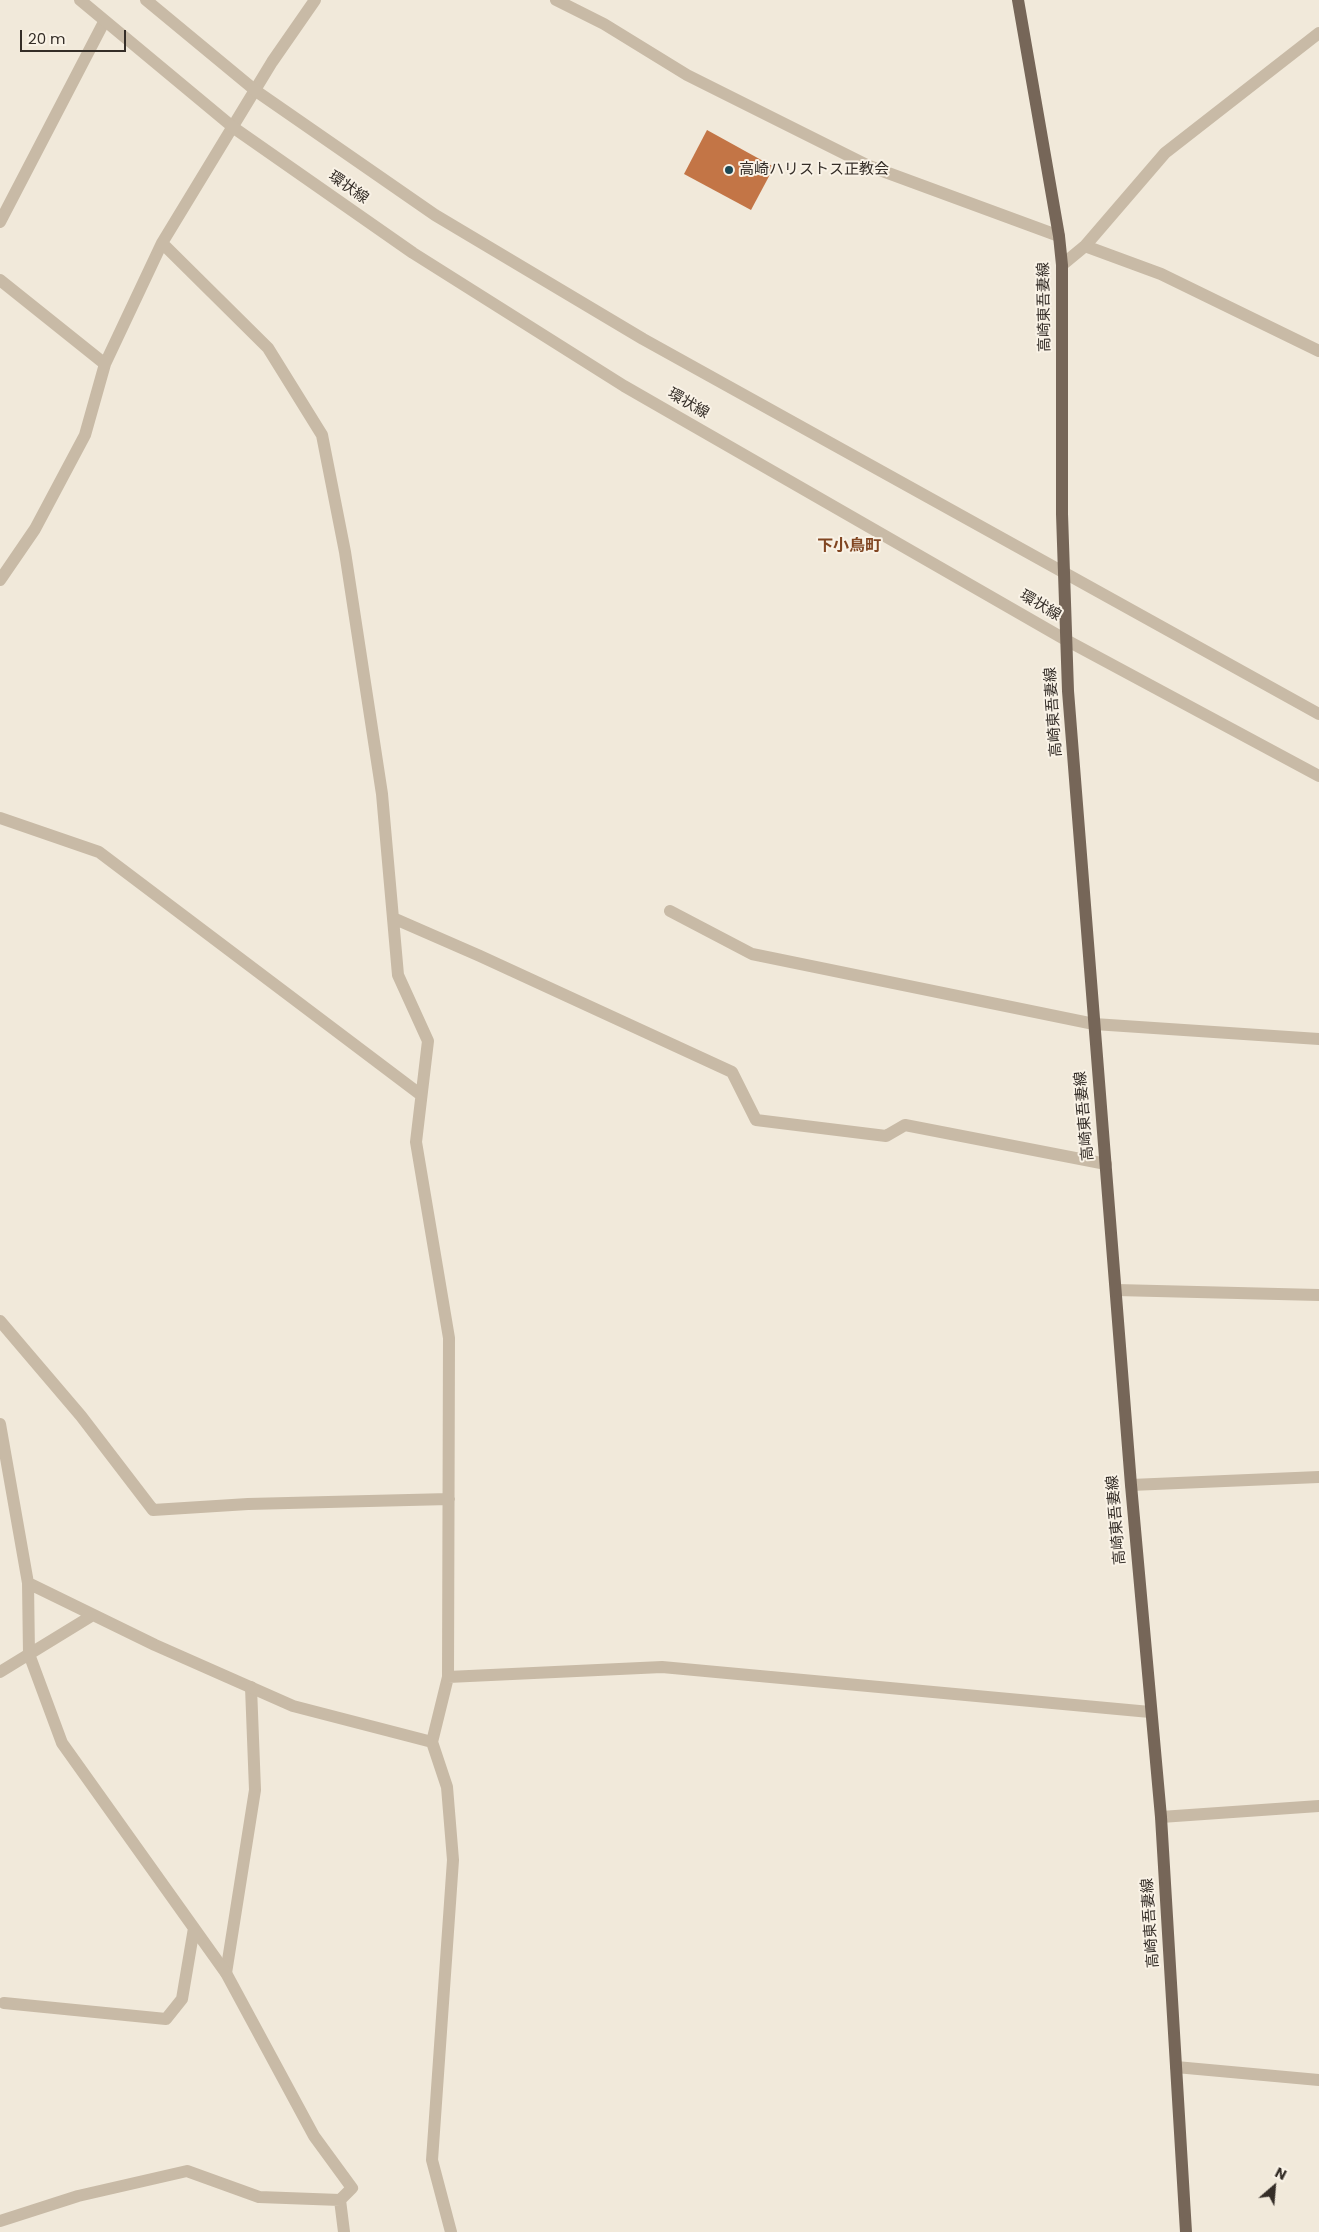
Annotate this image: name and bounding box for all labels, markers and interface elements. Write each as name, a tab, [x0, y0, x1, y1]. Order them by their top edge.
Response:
scale bar	[22, 20, 129, 52]
text: 20 m	[28, 28, 66, 49]
place label: 高崎ハリストス正教会	[739, 161, 889, 179]
marker: 高崎ハリストス正教会	[723, 164, 735, 176]
street label: 環状線	[324, 168, 372, 208]
street label: 高崎東吾妻線	[1035, 262, 1055, 352]
street label: 環状線	[664, 385, 712, 423]
district label: 下小鳥町	[817, 537, 881, 557]
street label: 環状線	[1016, 587, 1064, 625]
street label: 高崎東吾妻線	[1042, 666, 1066, 758]
street label: 高崎東吾妻線	[1072, 1070, 1098, 1162]
street label: 高崎東吾妻線	[1104, 1474, 1130, 1566]
street label: 高崎東吾妻線	[1139, 1877, 1163, 1969]
north arrow	[1249, 2162, 1299, 2212]
text: N	[1272, 2162, 1290, 2185]

